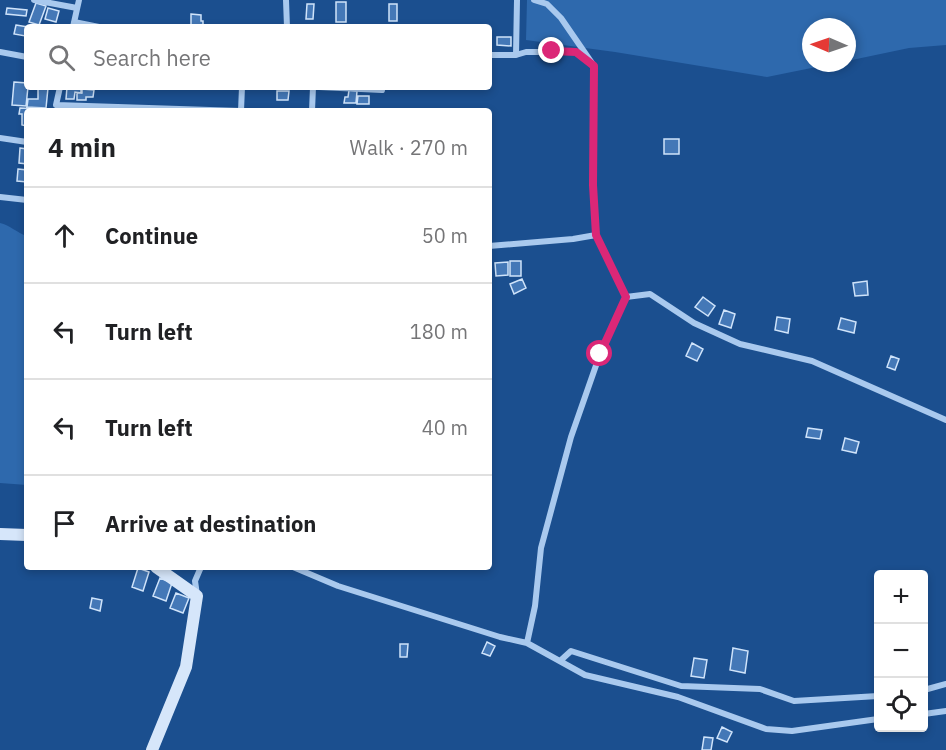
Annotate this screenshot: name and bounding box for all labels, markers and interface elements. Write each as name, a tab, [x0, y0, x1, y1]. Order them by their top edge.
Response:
north arrow	[802, 18, 856, 72]
search box	[24, 24, 492, 90]
route end	[538, 37, 564, 63]
icon: search	[45, 41, 78, 74]
text: Search here	[93, 43, 211, 72]
text: 4 min	[48, 130, 116, 164]
text: Walk · 270 m	[350, 134, 468, 161]
icon: ahead	[48, 219, 81, 252]
text: Continue	[105, 221, 198, 250]
text: 50 m	[422, 222, 468, 249]
icon: left	[48, 315, 81, 348]
text: Turn left	[105, 317, 193, 346]
text: 180 m	[410, 318, 468, 345]
route start	[586, 340, 612, 366]
icon: left	[48, 411, 81, 444]
text: Turn left	[105, 413, 193, 442]
text: 40 m	[422, 414, 468, 441]
icon: arrive	[48, 507, 81, 540]
text: Arrive at destination	[105, 509, 316, 538]
map controls	[874, 570, 928, 732]
button: +	[874, 570, 928, 624]
button: −	[874, 624, 928, 678]
button: locate	[874, 678, 928, 732]

